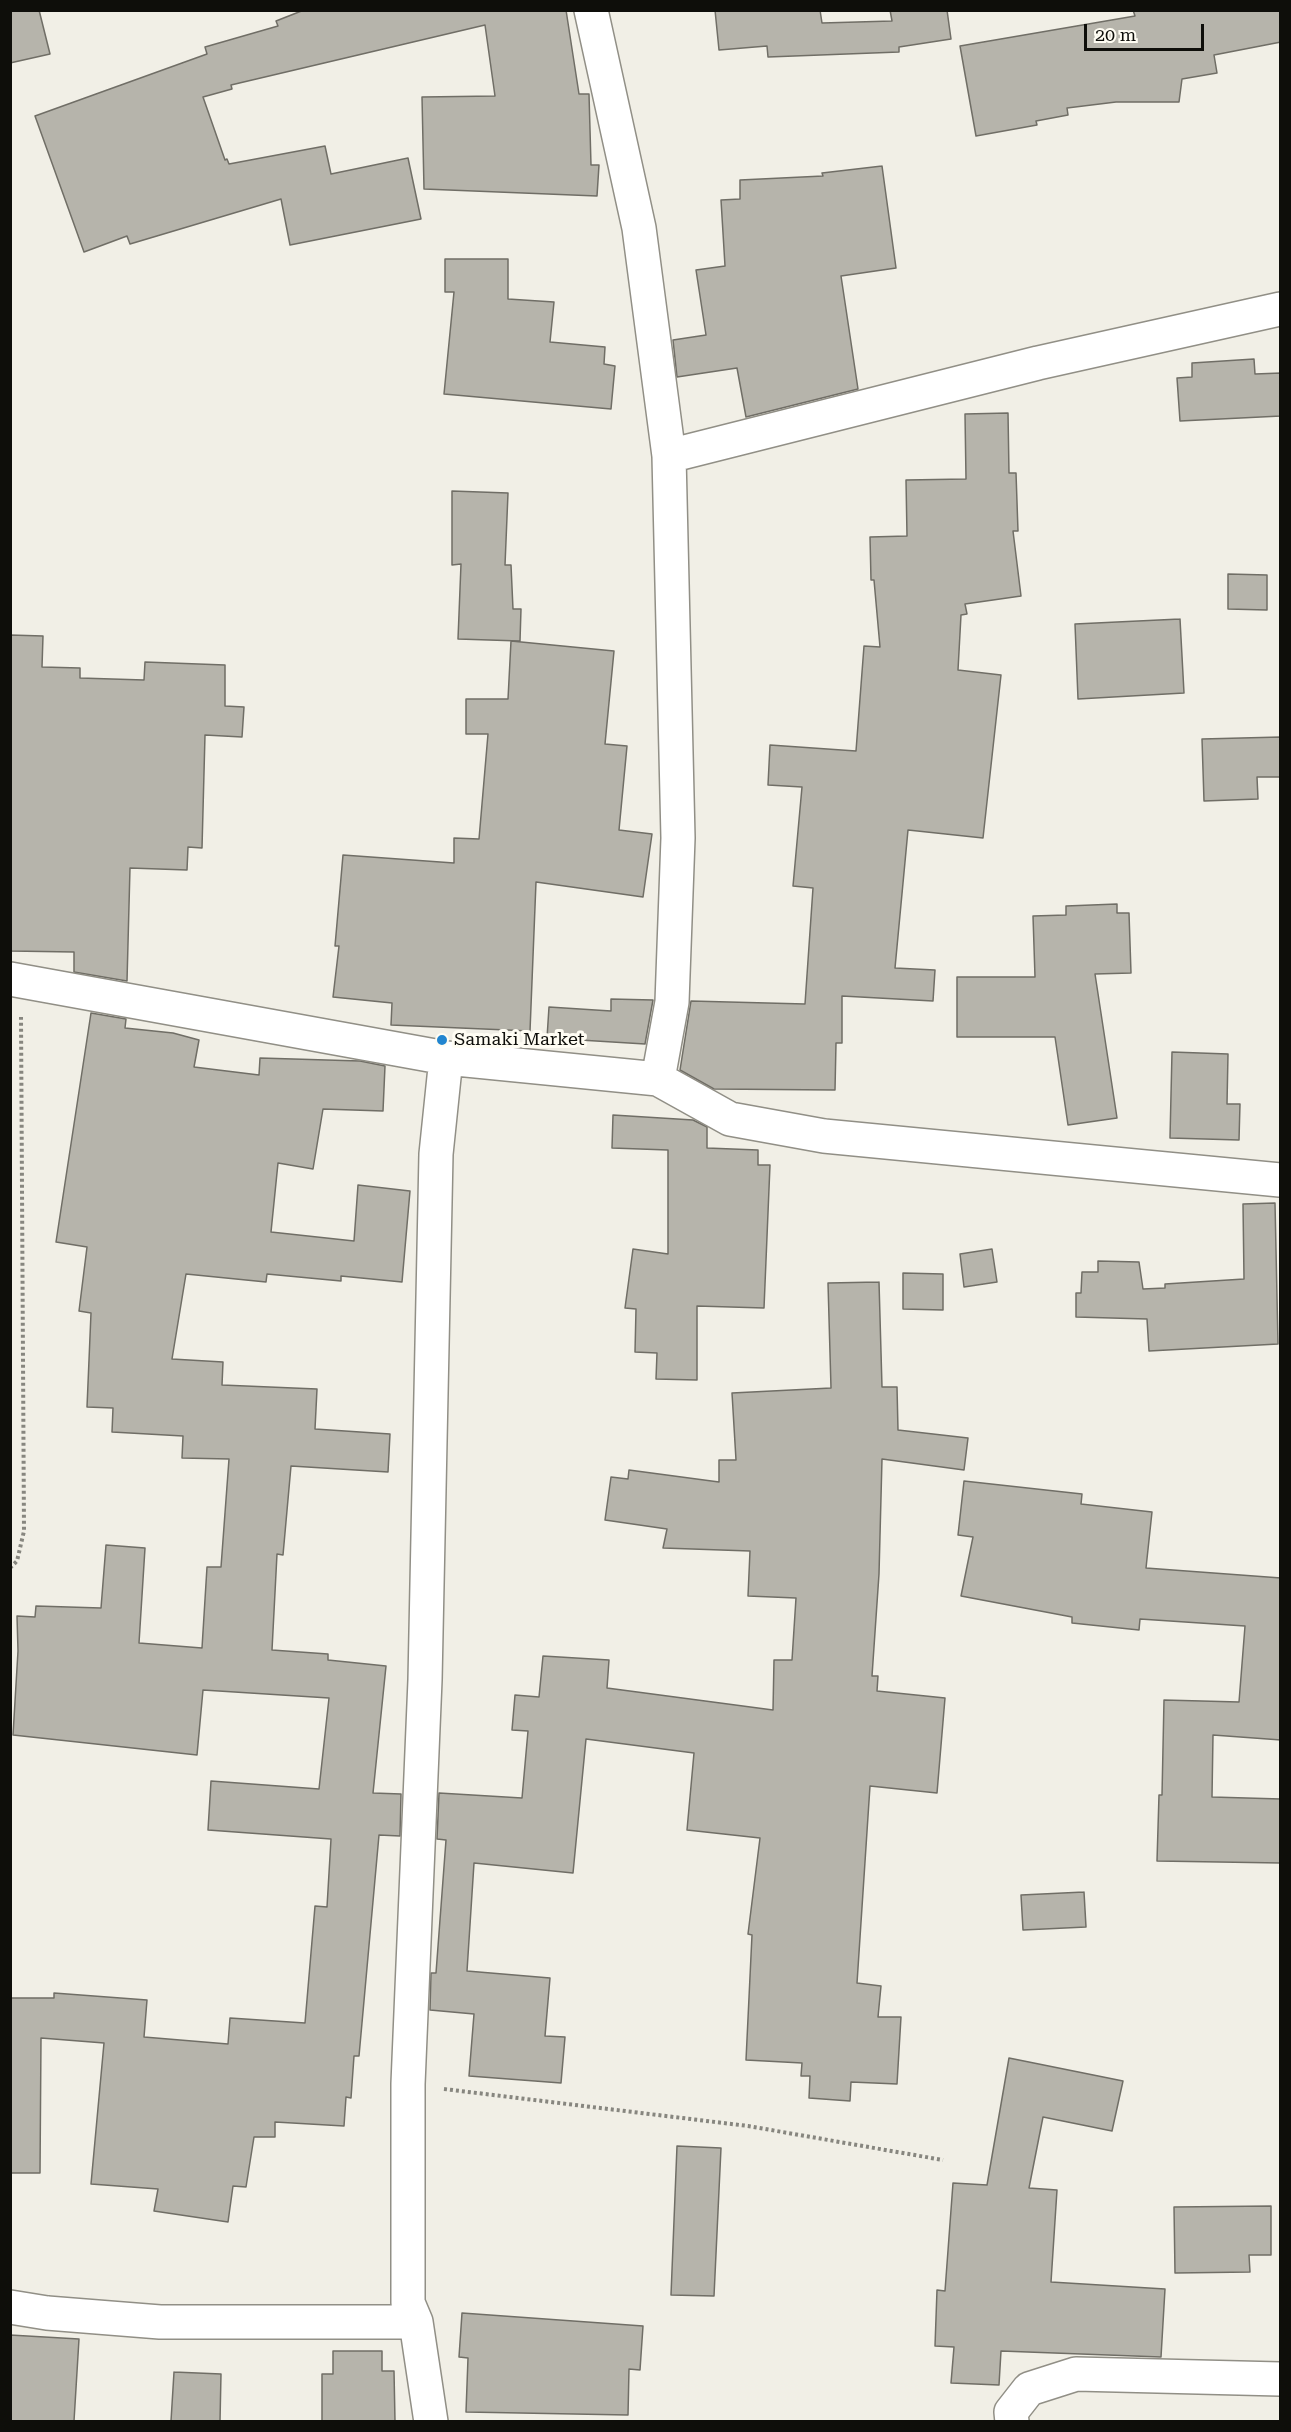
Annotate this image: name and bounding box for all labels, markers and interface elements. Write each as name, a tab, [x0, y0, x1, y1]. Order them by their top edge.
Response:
scale bar	[1087, 12, 1207, 50]
text: 20 m	[1095, 24, 1136, 45]
place label: Samaki Market	[454, 1029, 585, 1051]
marker: Samaki Market	[435, 1033, 449, 1047]

